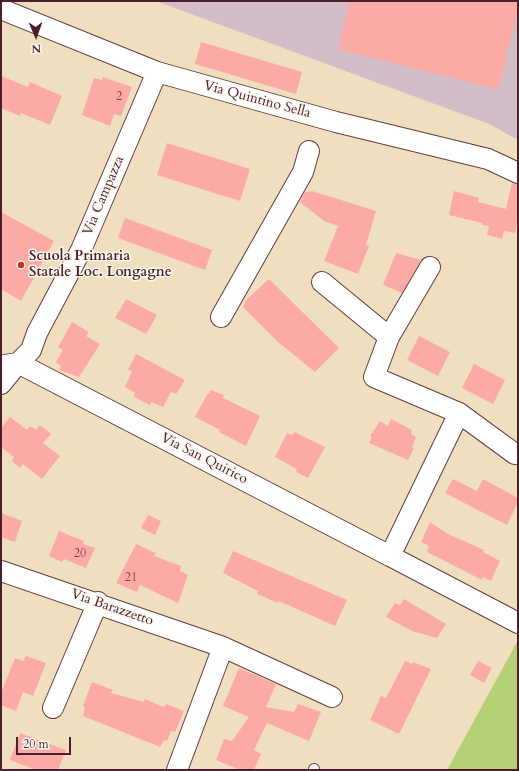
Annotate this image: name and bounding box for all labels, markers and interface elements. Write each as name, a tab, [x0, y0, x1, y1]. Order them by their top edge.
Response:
north arrow	[16, 16, 56, 56]
text: N	[31, 41, 41, 56]
street label: Via Quintino Sella	[202, 78, 312, 122]
house number: 2	[116, 90, 122, 104]
street label: Via Campazza	[80, 154, 128, 238]
place label: Scuola Primaria Statale Loc. Longagne	[29, 249, 172, 282]
marker: Scuola Primaria Statale Loc. Longagne	[16, 260, 26, 270]
street label: Via San Quirico	[158, 430, 250, 488]
house number: 20	[74, 547, 86, 561]
house number: 21	[125, 571, 137, 585]
street label: Via Barazzetto	[69, 586, 155, 630]
scale bar	[18, 729, 73, 755]
text: 20 m	[23, 736, 49, 752]

